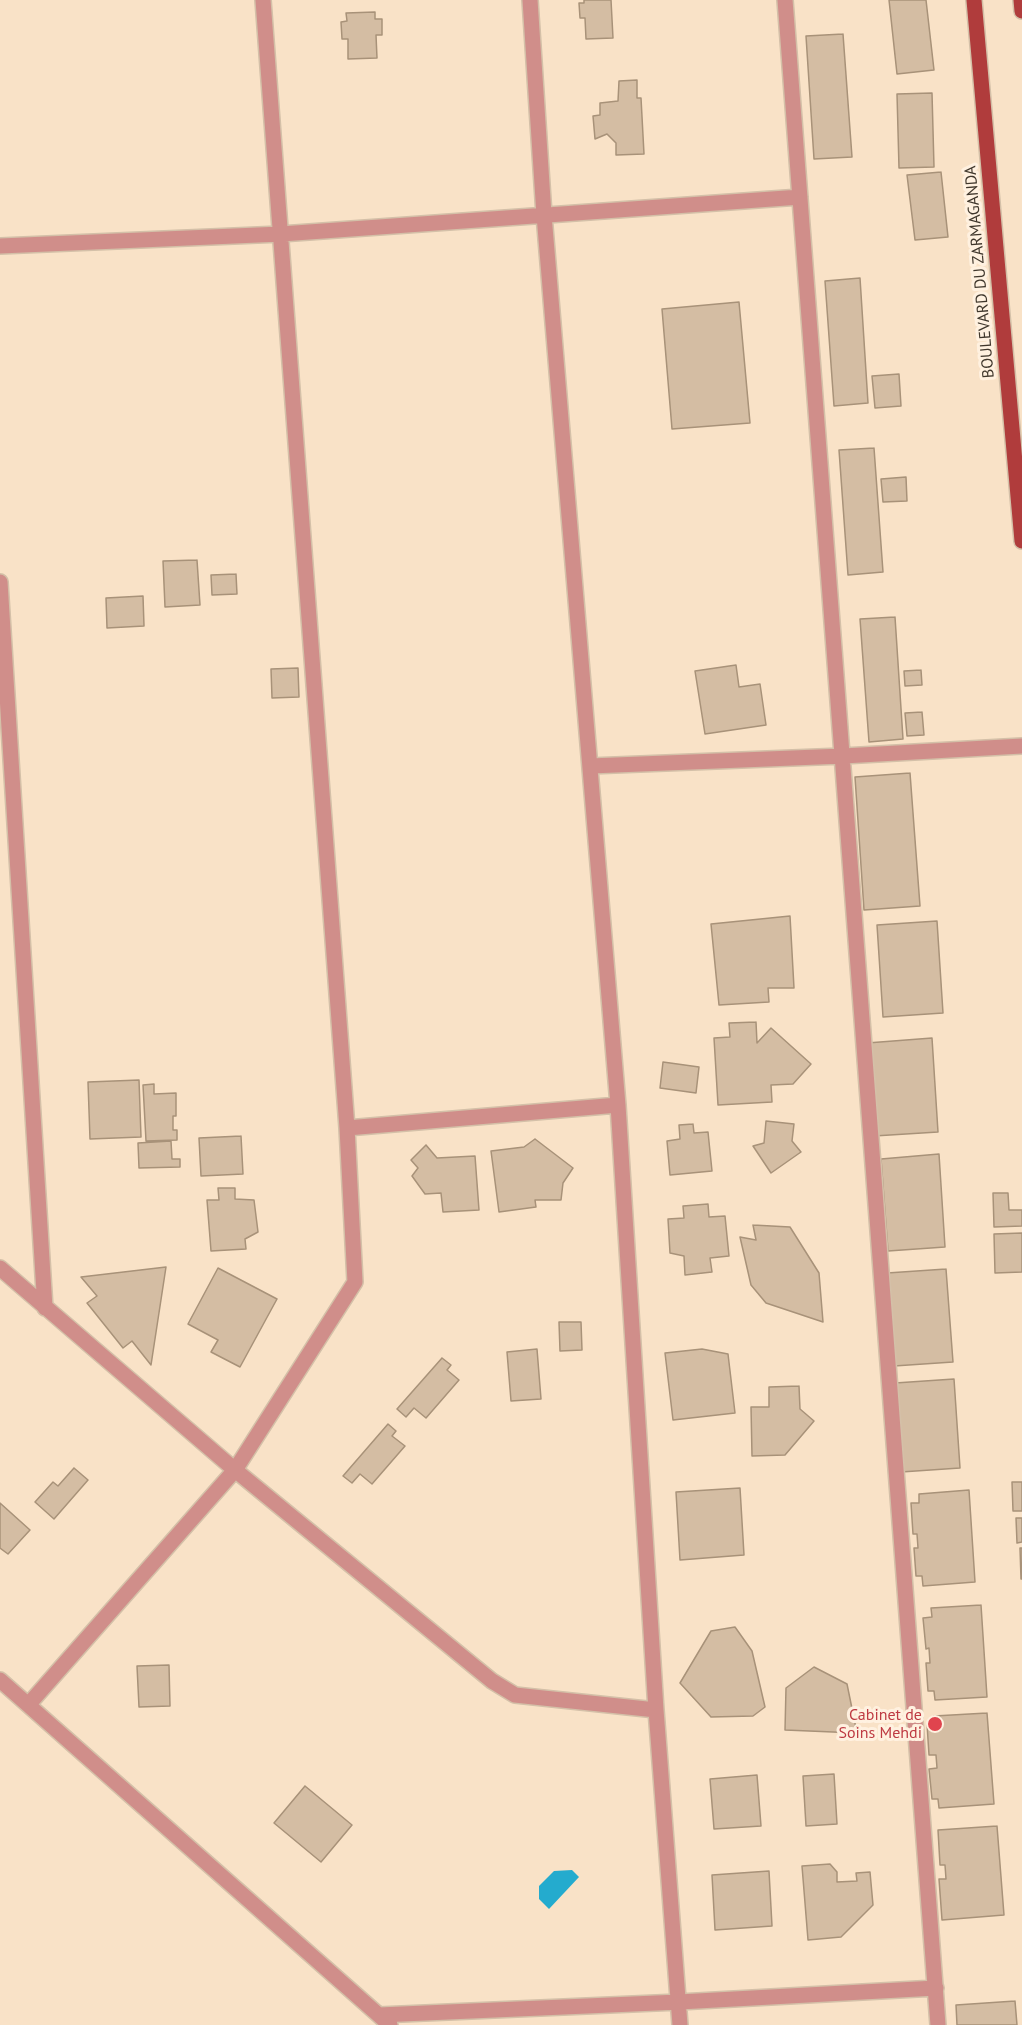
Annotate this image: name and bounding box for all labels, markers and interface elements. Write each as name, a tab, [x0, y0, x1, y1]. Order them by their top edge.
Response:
street label: BOULEVARD DU ZARMAGANDA	[961, 165, 999, 379]
place label: Cabinet de Soins Mehdi	[838, 1705, 922, 1743]
marker: Cabinet de Soins Mehdi	[926, 1715, 944, 1733]

